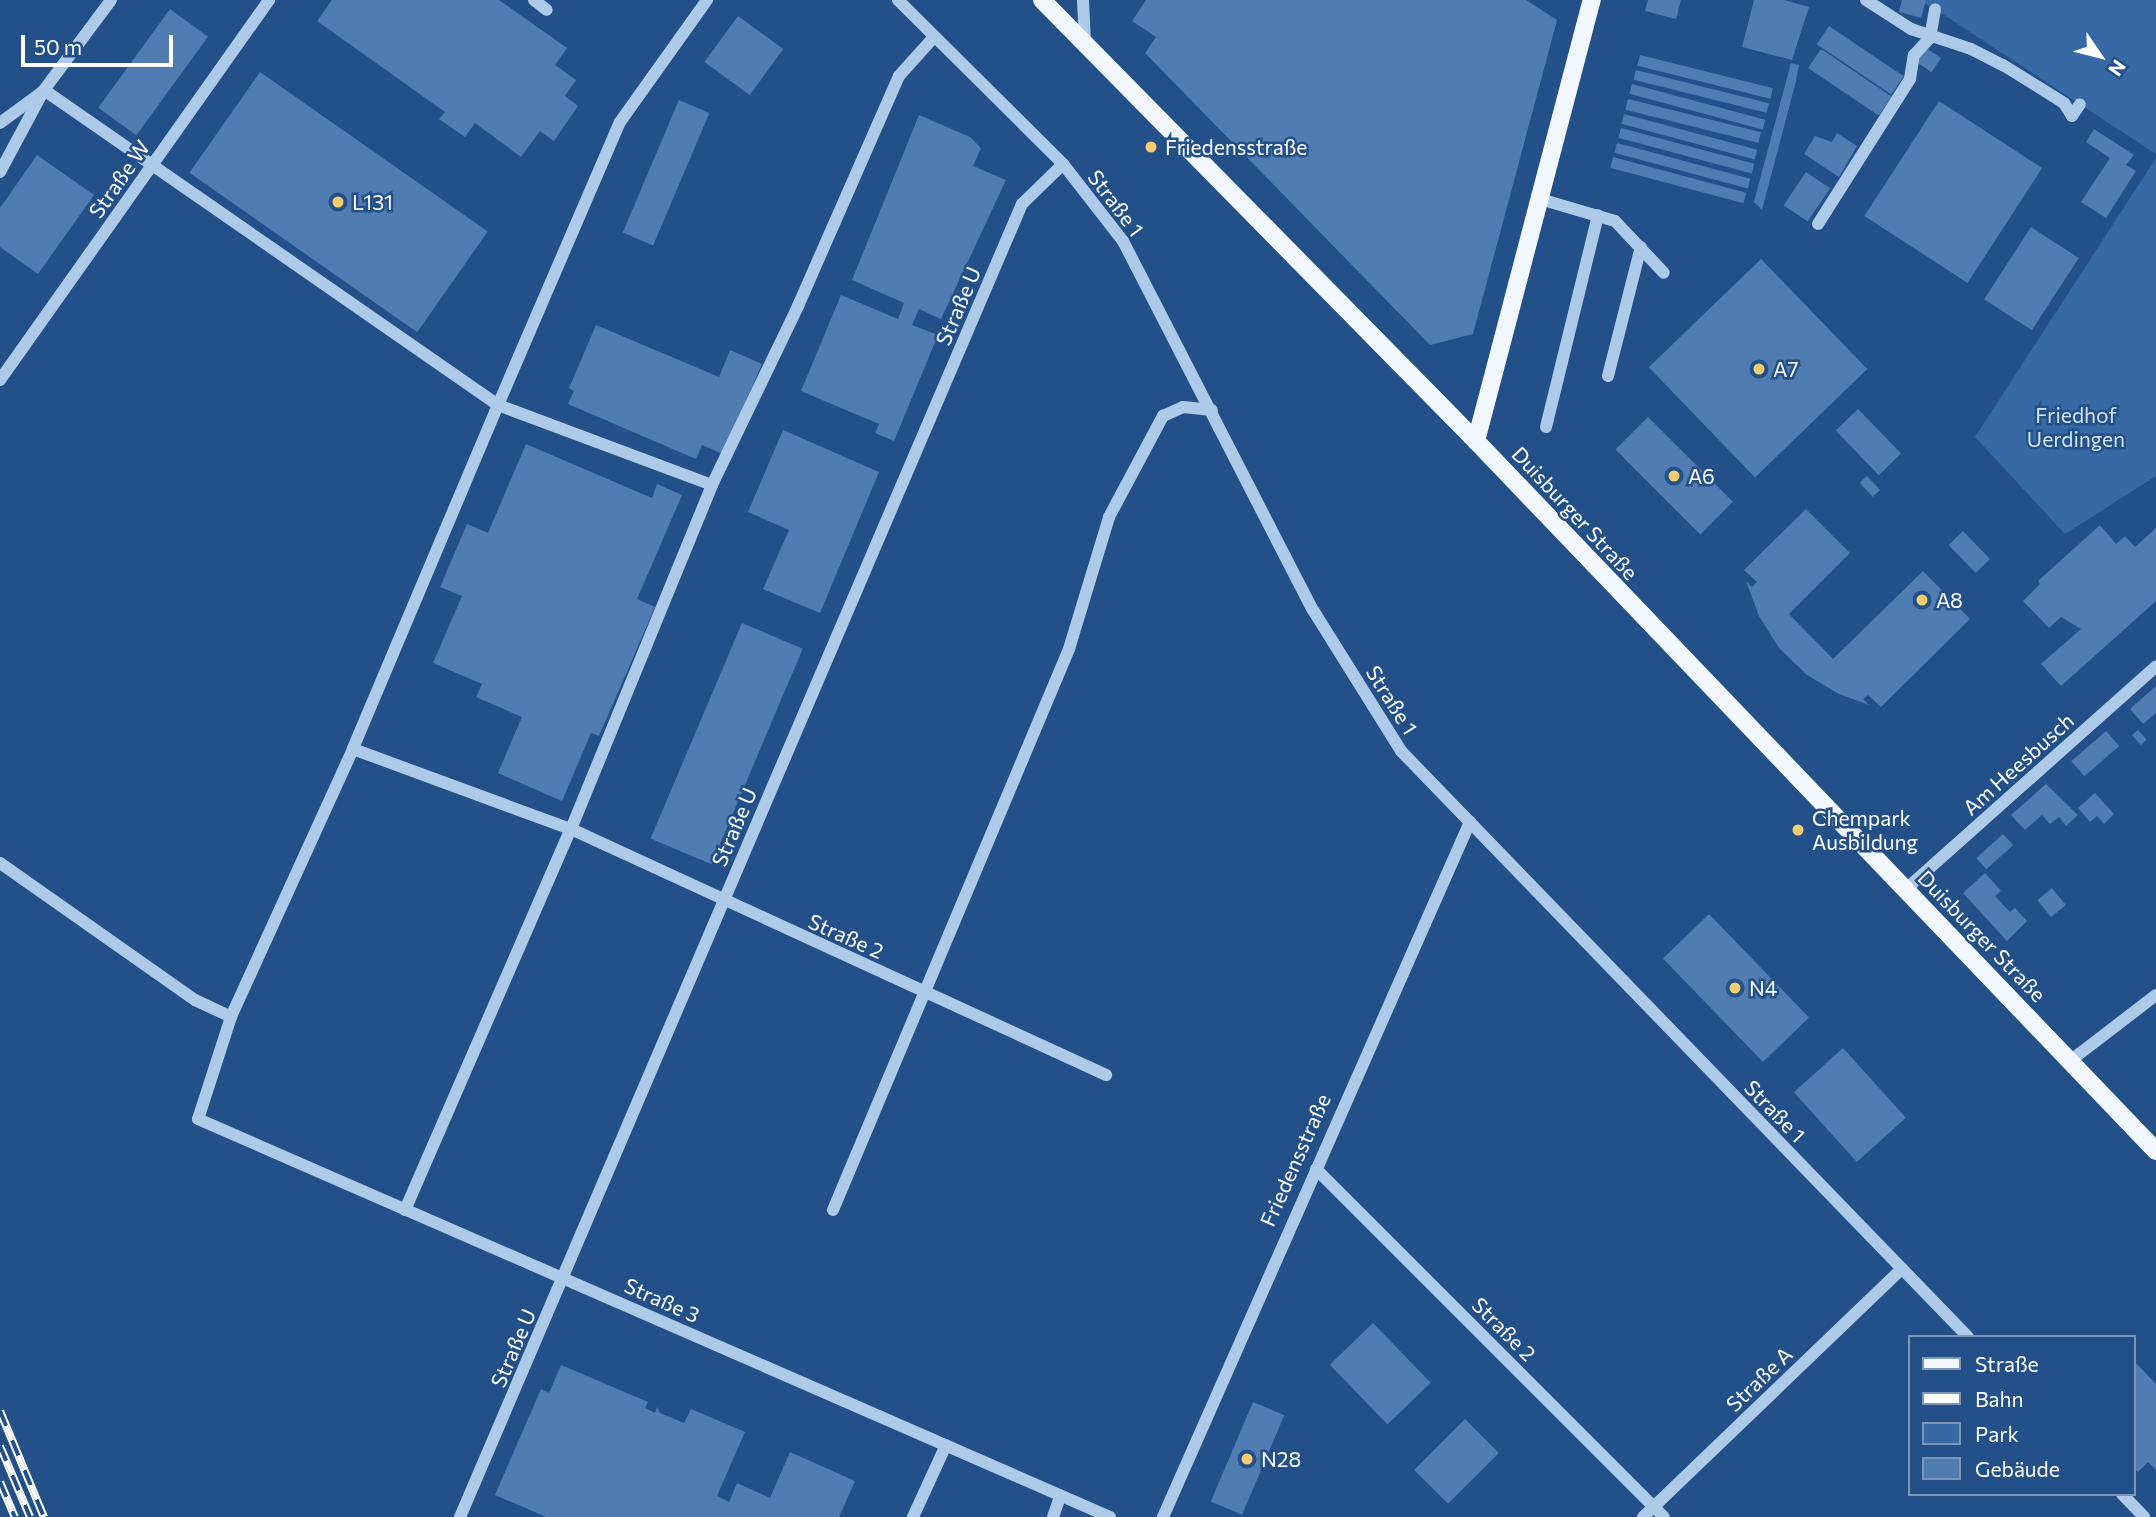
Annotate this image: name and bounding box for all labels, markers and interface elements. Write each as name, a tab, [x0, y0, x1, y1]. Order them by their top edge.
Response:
scale bar	[24, 21, 177, 65]
north arrow	[2065, 21, 2135, 91]
text: 50 m	[34, 34, 82, 59]
text: N	[2104, 56, 2131, 81]
place label: Friedensstraße	[1165, 134, 1307, 160]
street label: Straße W	[83, 135, 155, 223]
marker: Friedensstraße	[1143, 139, 1159, 155]
street label: Straße 1	[1083, 165, 1149, 241]
place label: L131	[352, 189, 393, 215]
marker: L131	[330, 194, 346, 210]
street label: Straße U	[930, 263, 986, 349]
place label: A7	[1773, 356, 1799, 382]
marker: A7	[1751, 361, 1767, 377]
park label: Friedhof Uerdingen	[2027, 402, 2125, 452]
street label: Duisburger Straße	[1507, 441, 1643, 585]
place label: A6	[1688, 463, 1715, 489]
marker: A6	[1666, 468, 1682, 484]
place label: A8	[1936, 587, 1963, 613]
marker: A8	[1914, 592, 1930, 608]
street label: Straße 1	[1361, 661, 1423, 739]
street label: Am Heesbusch	[1957, 708, 2079, 820]
street label: Straße U	[706, 784, 762, 870]
place label: Chempark Ausbildung	[1812, 805, 1918, 855]
marker: Chempark Ausbildung	[1790, 822, 1806, 838]
street label: Duisburger Straße	[1913, 865, 2051, 1007]
street label: Straße 2	[805, 908, 887, 964]
place label: N4	[1749, 975, 1777, 1001]
marker: N4	[1727, 980, 1743, 996]
street label: Straße 1	[1739, 1075, 1811, 1147]
street label: Friedensstraße	[1255, 1090, 1335, 1230]
street label: Straße 3	[620, 1272, 704, 1328]
street label: Straße 2	[1467, 1292, 1541, 1366]
street label: Straße U	[485, 1305, 541, 1391]
legend	[1908, 1335, 2135, 1496]
street label: Straße A	[1721, 1341, 1797, 1417]
text: Straße	[1975, 1351, 2039, 1376]
text: Bahn	[1975, 1386, 2024, 1411]
text: Park	[1975, 1421, 2019, 1446]
place label: N28	[1261, 1446, 1301, 1472]
marker: N28	[1239, 1451, 1255, 1467]
text: Gebäude	[1975, 1456, 2060, 1481]

